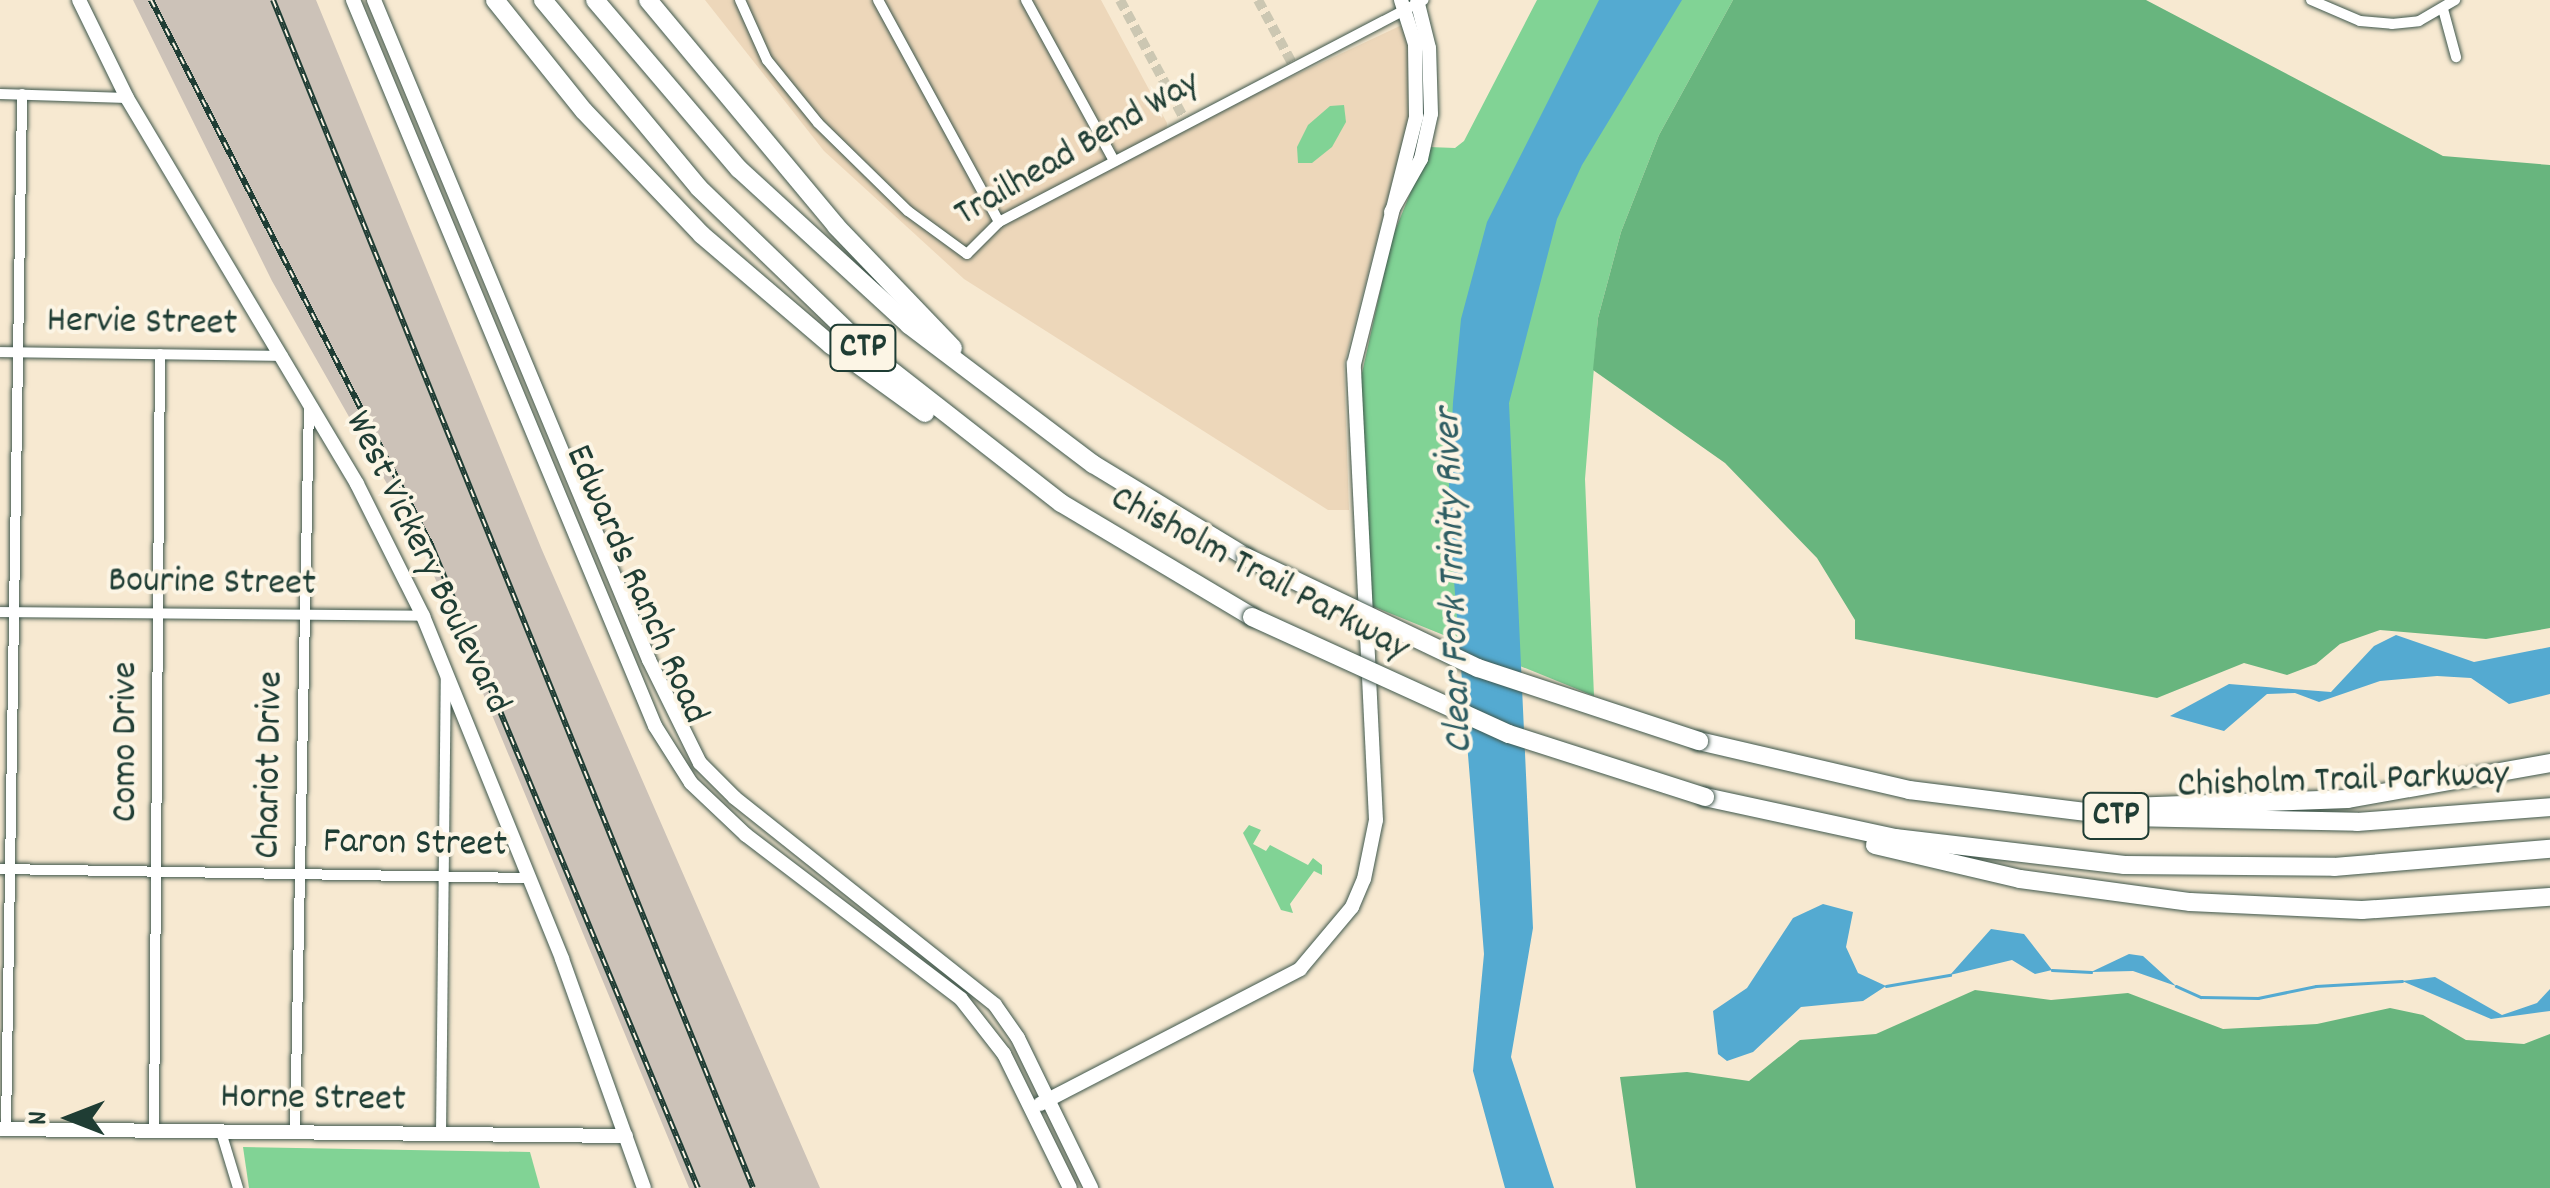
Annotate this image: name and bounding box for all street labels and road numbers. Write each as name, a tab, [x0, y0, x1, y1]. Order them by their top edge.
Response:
street label: Trailhead Bend Way	[947, 61, 1209, 239]
street label: Hervie Street	[46, 300, 238, 348]
road number: CTP	[828, 318, 898, 378]
street label: West Vickery Boulevard	[333, 404, 519, 722]
street label: Edwards Ranch Road	[553, 439, 717, 731]
street label: Chisholm Trail Parkway	[1102, 477, 1416, 673]
street label: Bourine Street	[108, 559, 316, 609]
street label: Como Drive	[104, 662, 150, 822]
street label: Chariot Drive	[247, 671, 295, 859]
street label: Chisholm Trail Parkway	[2177, 753, 2509, 811]
road number: CTP	[2081, 786, 2151, 846]
street label: Faron Street	[322, 821, 508, 869]
street label: Horne Street	[220, 1076, 406, 1124]

